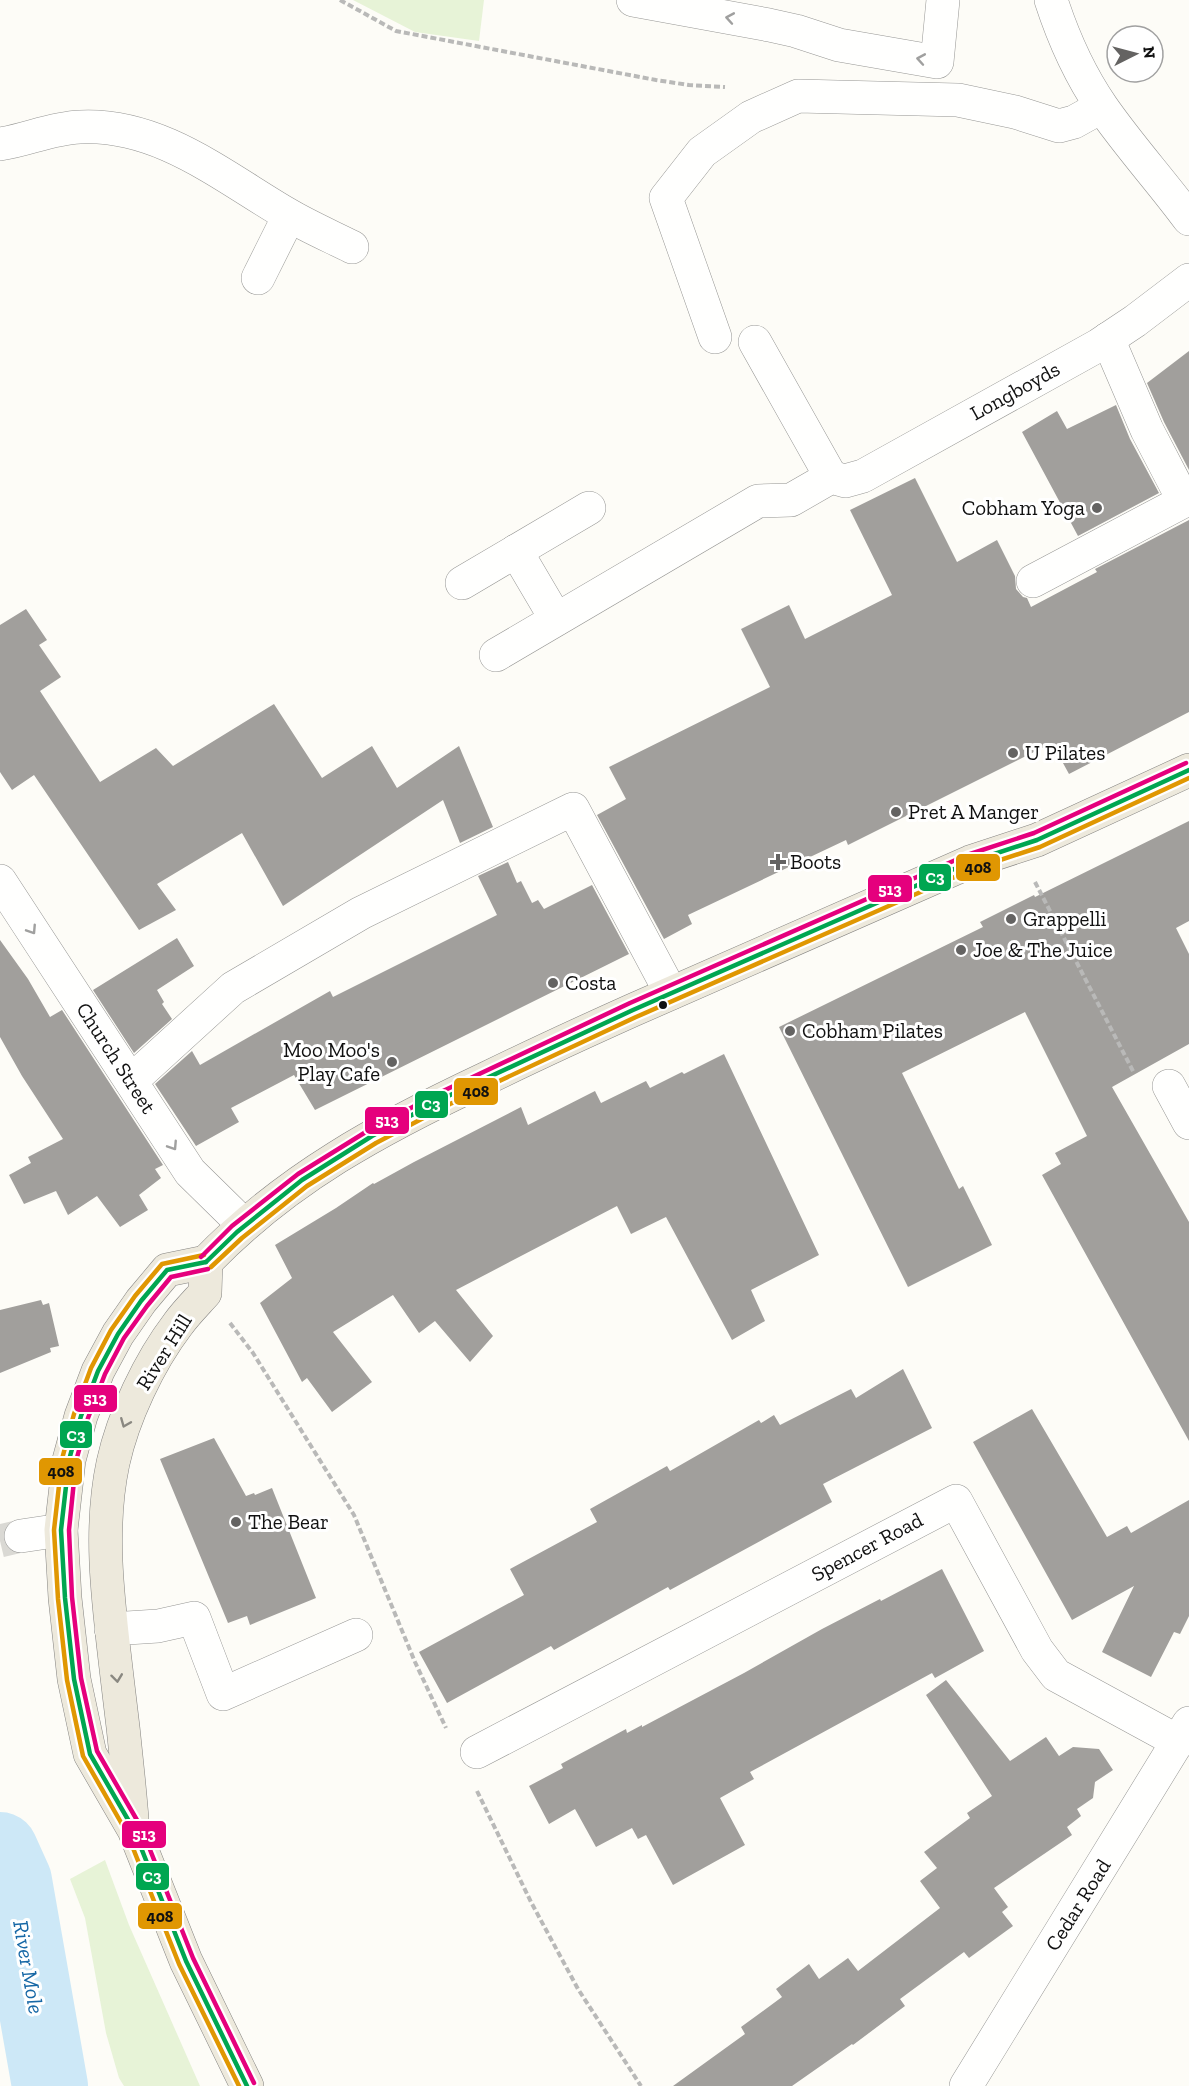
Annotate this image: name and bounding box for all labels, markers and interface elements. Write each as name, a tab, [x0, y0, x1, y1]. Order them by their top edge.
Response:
one-way arrow	[726, 12, 736, 25]
north arrow	[1105, 24, 1165, 84]
text: N	[1139, 45, 1160, 60]
one-way arrow	[916, 54, 925, 66]
street label: Longboyds	[966, 356, 1064, 425]
place label: Cobham Yoga	[962, 495, 1085, 520]
marker: Cobham Yoga	[1090, 501, 1104, 515]
place label: U Pilates	[1025, 740, 1105, 765]
marker: U Pilates	[1006, 746, 1020, 760]
place label: Pret A Manger	[908, 799, 1039, 824]
marker: Pret A Manger	[889, 805, 903, 819]
place label: Boots	[790, 849, 841, 874]
line badge: 408	[955, 853, 1001, 882]
marker: Boots	[771, 855, 785, 869]
text: 408	[965, 858, 992, 877]
line badge: C3	[918, 863, 952, 892]
text: C3	[926, 868, 945, 887]
line badge: 513	[867, 874, 913, 903]
text: 513	[878, 880, 902, 899]
place label: Grappelli	[1023, 906, 1107, 931]
marker: Grappelli	[1004, 912, 1018, 926]
one-way arrow	[25, 923, 36, 934]
place label: Joe & The Juice	[973, 937, 1113, 962]
marker: Joe & The Juice	[954, 943, 968, 957]
place label: Costa	[565, 970, 616, 995]
marker: Costa	[546, 976, 560, 990]
street label: Church Street	[71, 998, 162, 1118]
unlabelled marker	[657, 999, 669, 1011]
place label: Cobham Pilates	[802, 1018, 943, 1043]
marker: Cobham Pilates	[783, 1024, 797, 1038]
place label: Moo Moo's Play Cafe	[283, 1037, 380, 1086]
marker: Moo Moo's Play Cafe	[385, 1055, 399, 1069]
line badge: 408	[453, 1077, 499, 1106]
text: 408	[463, 1082, 490, 1101]
line badge: C3	[414, 1090, 449, 1119]
text: C3	[422, 1095, 441, 1114]
line badge: 513	[364, 1106, 410, 1135]
text: 513	[375, 1111, 399, 1130]
one-way arrow	[166, 1139, 177, 1150]
street label: River Hill	[130, 1309, 197, 1394]
line badge: 513	[73, 1384, 118, 1413]
text: 513	[83, 1389, 107, 1408]
one-way arrow	[120, 1416, 132, 1427]
line badge: C3	[59, 1420, 93, 1449]
text: C3	[67, 1426, 86, 1445]
line badge: 408	[38, 1457, 83, 1486]
text: 408	[48, 1462, 75, 1481]
street label: Spencer Road	[807, 1507, 927, 1586]
place label: The Bear	[248, 1509, 329, 1534]
marker: The Bear	[229, 1515, 243, 1529]
one-way arrow	[110, 1673, 123, 1682]
line badge: 513	[121, 1820, 167, 1849]
text: 513	[132, 1825, 156, 1844]
street label: Cedar Road	[1040, 1854, 1116, 1955]
line badge: C3	[135, 1862, 170, 1891]
text: C3	[143, 1867, 162, 1886]
line badge: 408	[137, 1902, 183, 1930]
text: 408	[147, 1907, 174, 1926]
water label: River Mole	[7, 1918, 50, 2016]

